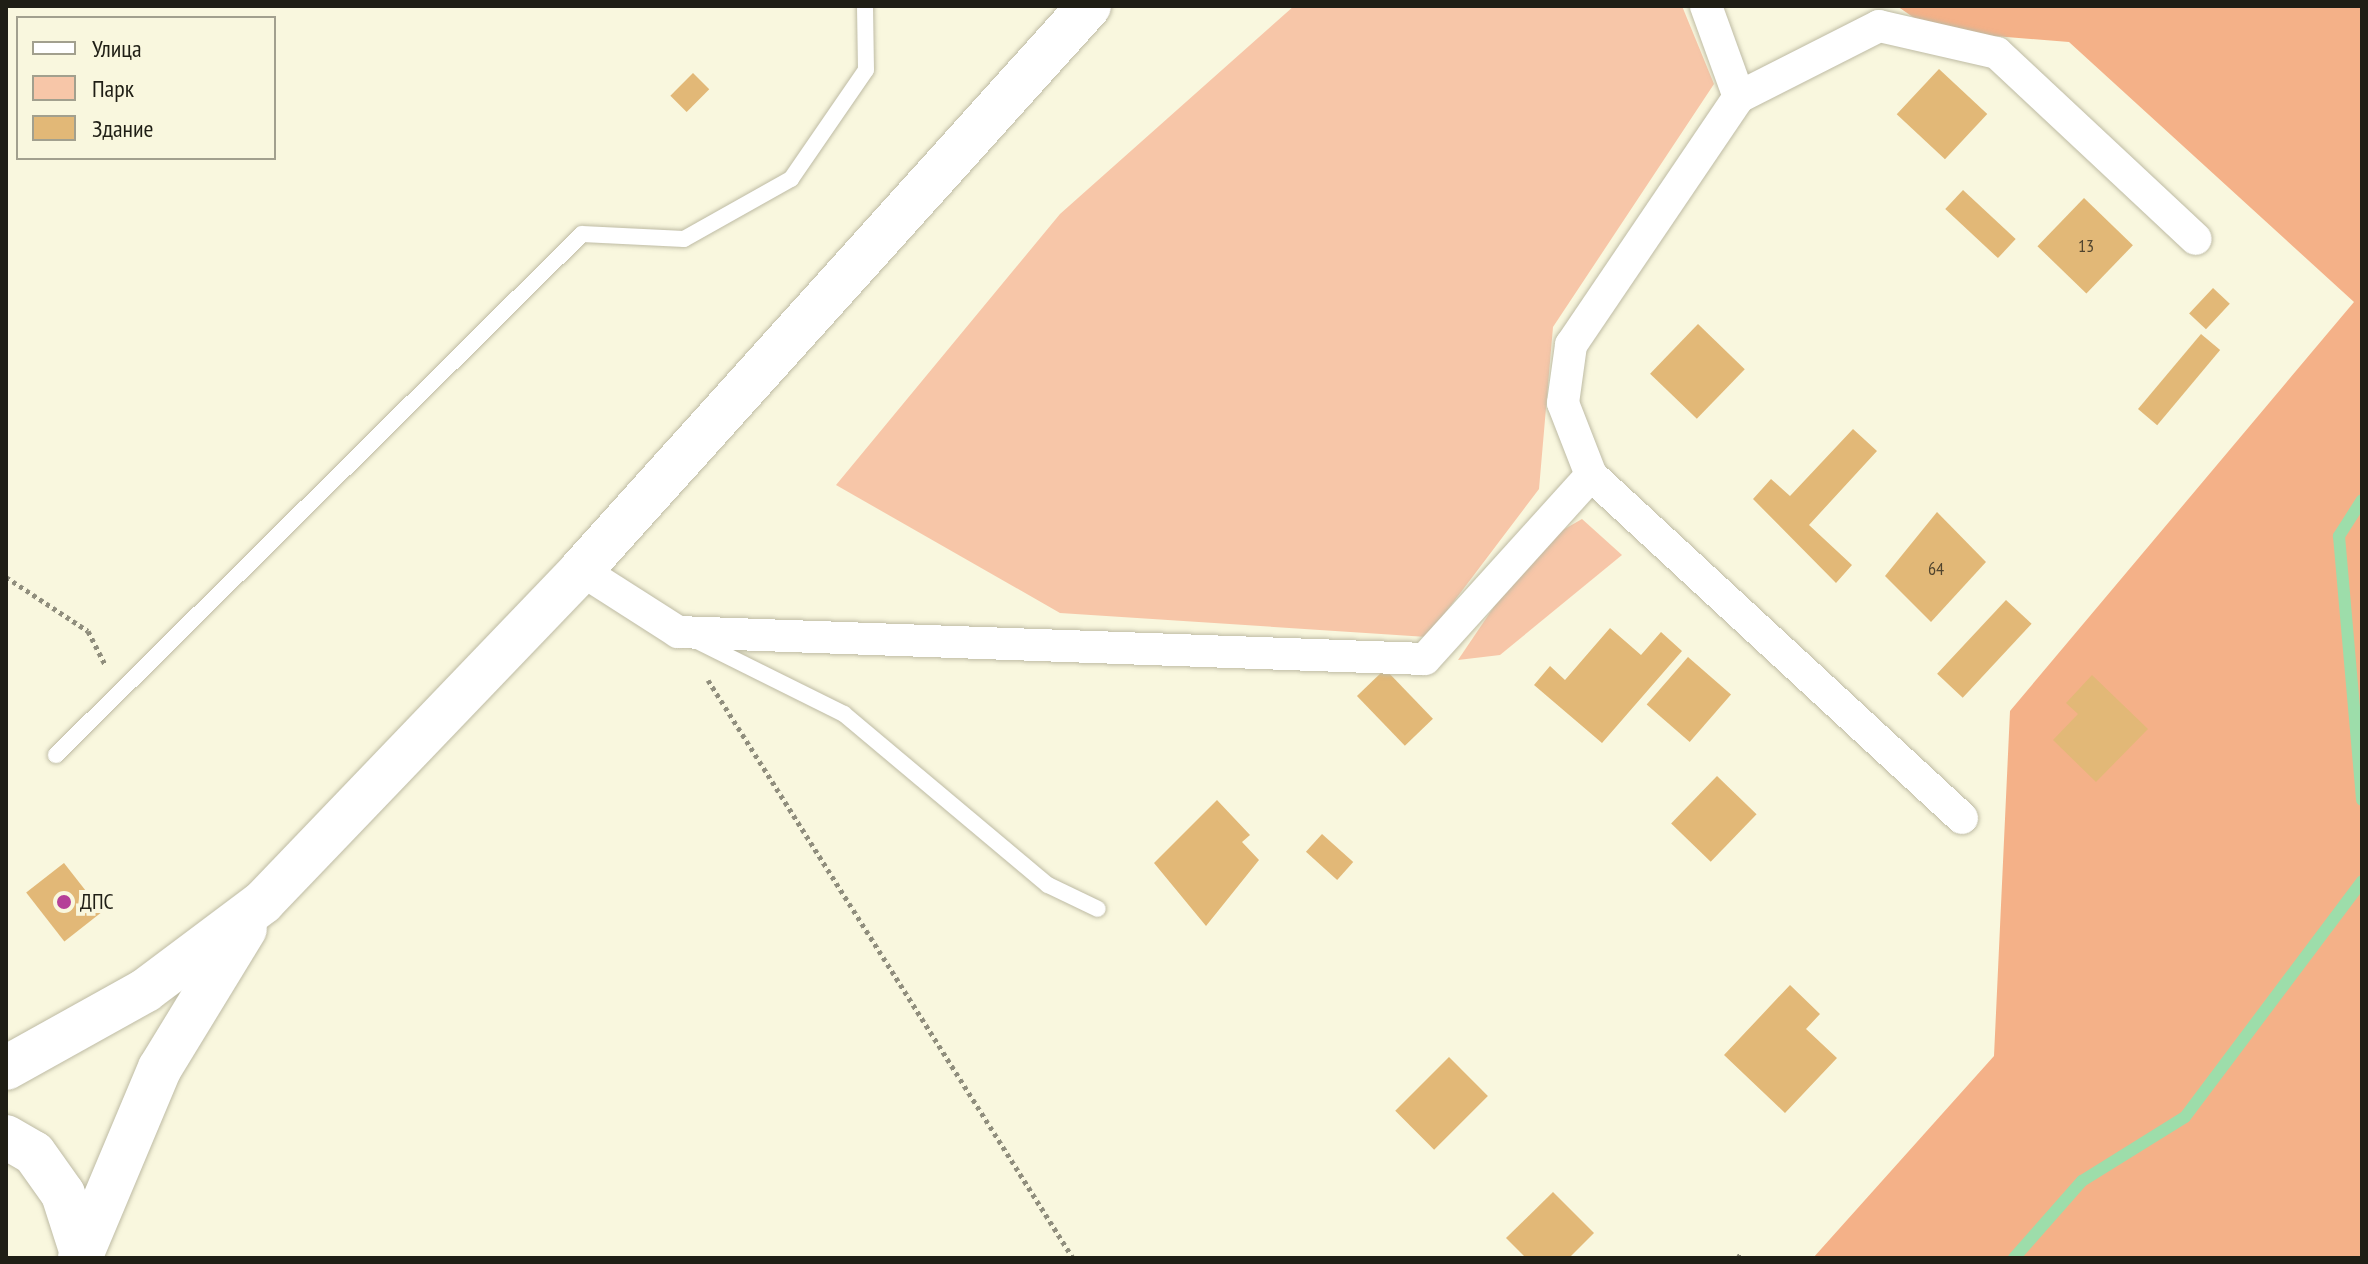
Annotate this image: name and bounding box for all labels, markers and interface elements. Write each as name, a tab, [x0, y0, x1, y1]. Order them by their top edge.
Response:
legend	[16, 16, 276, 160]
text: Улица	[92, 33, 142, 64]
text: Парк	[92, 73, 134, 104]
text: Здание	[92, 113, 153, 144]
house number: 13	[2078, 235, 2094, 257]
house number: 64	[1928, 558, 1944, 580]
place label: ДПС	[80, 889, 114, 915]
marker: ДПС	[55, 893, 73, 911]

